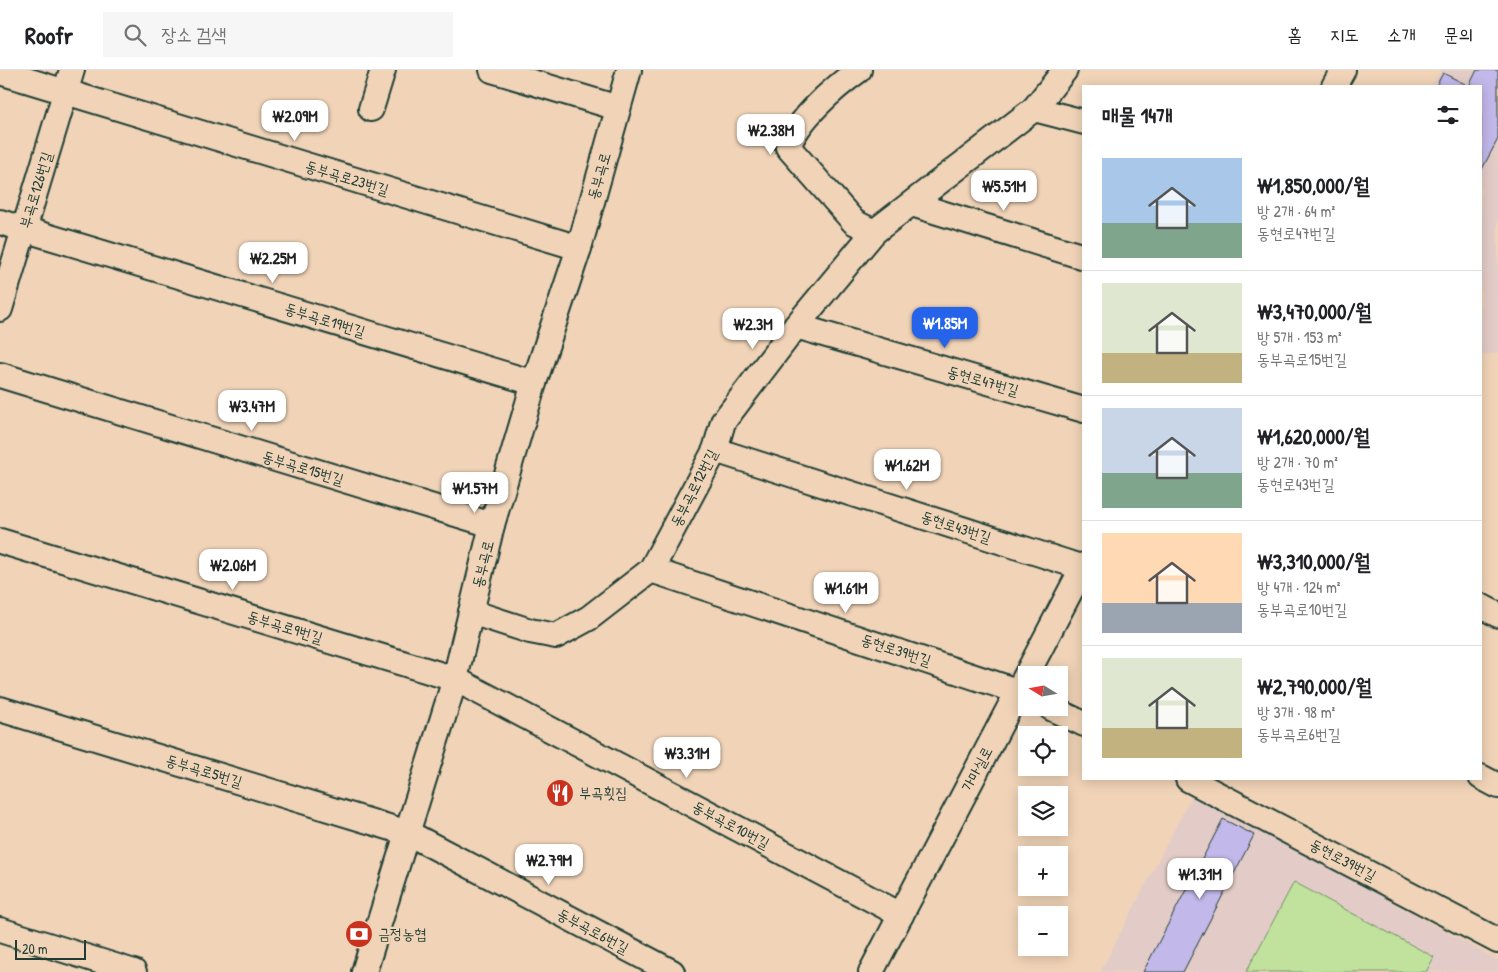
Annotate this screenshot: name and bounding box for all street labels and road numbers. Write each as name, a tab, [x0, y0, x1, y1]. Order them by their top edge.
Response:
street label: 부곡로126번길	[14, 149, 57, 231]
street label: 동부곡로	[582, 150, 615, 202]
street label: 동부곡로23번길	[303, 155, 391, 200]
street label: 동부곡로19번길	[282, 297, 368, 342]
street label: 동현로47번길	[945, 360, 1021, 401]
street label: 동부곡로15번길	[260, 445, 346, 490]
street label: 동부곡로12번길	[665, 445, 722, 530]
street label: 동현로43번길	[918, 505, 994, 548]
street label: 동부곡로	[466, 538, 499, 590]
street label: 동부곡로9번길	[245, 605, 325, 648]
street label: 동현로39번길	[858, 628, 934, 671]
street label: 가마실로	[956, 743, 997, 795]
street label: 동부곡로5번길	[163, 749, 245, 792]
street label: 동부곡로10번길	[689, 795, 774, 854]
street label: 동현로39번길	[1306, 833, 1380, 886]
street label: 동부곡로6번길	[554, 903, 633, 958]

